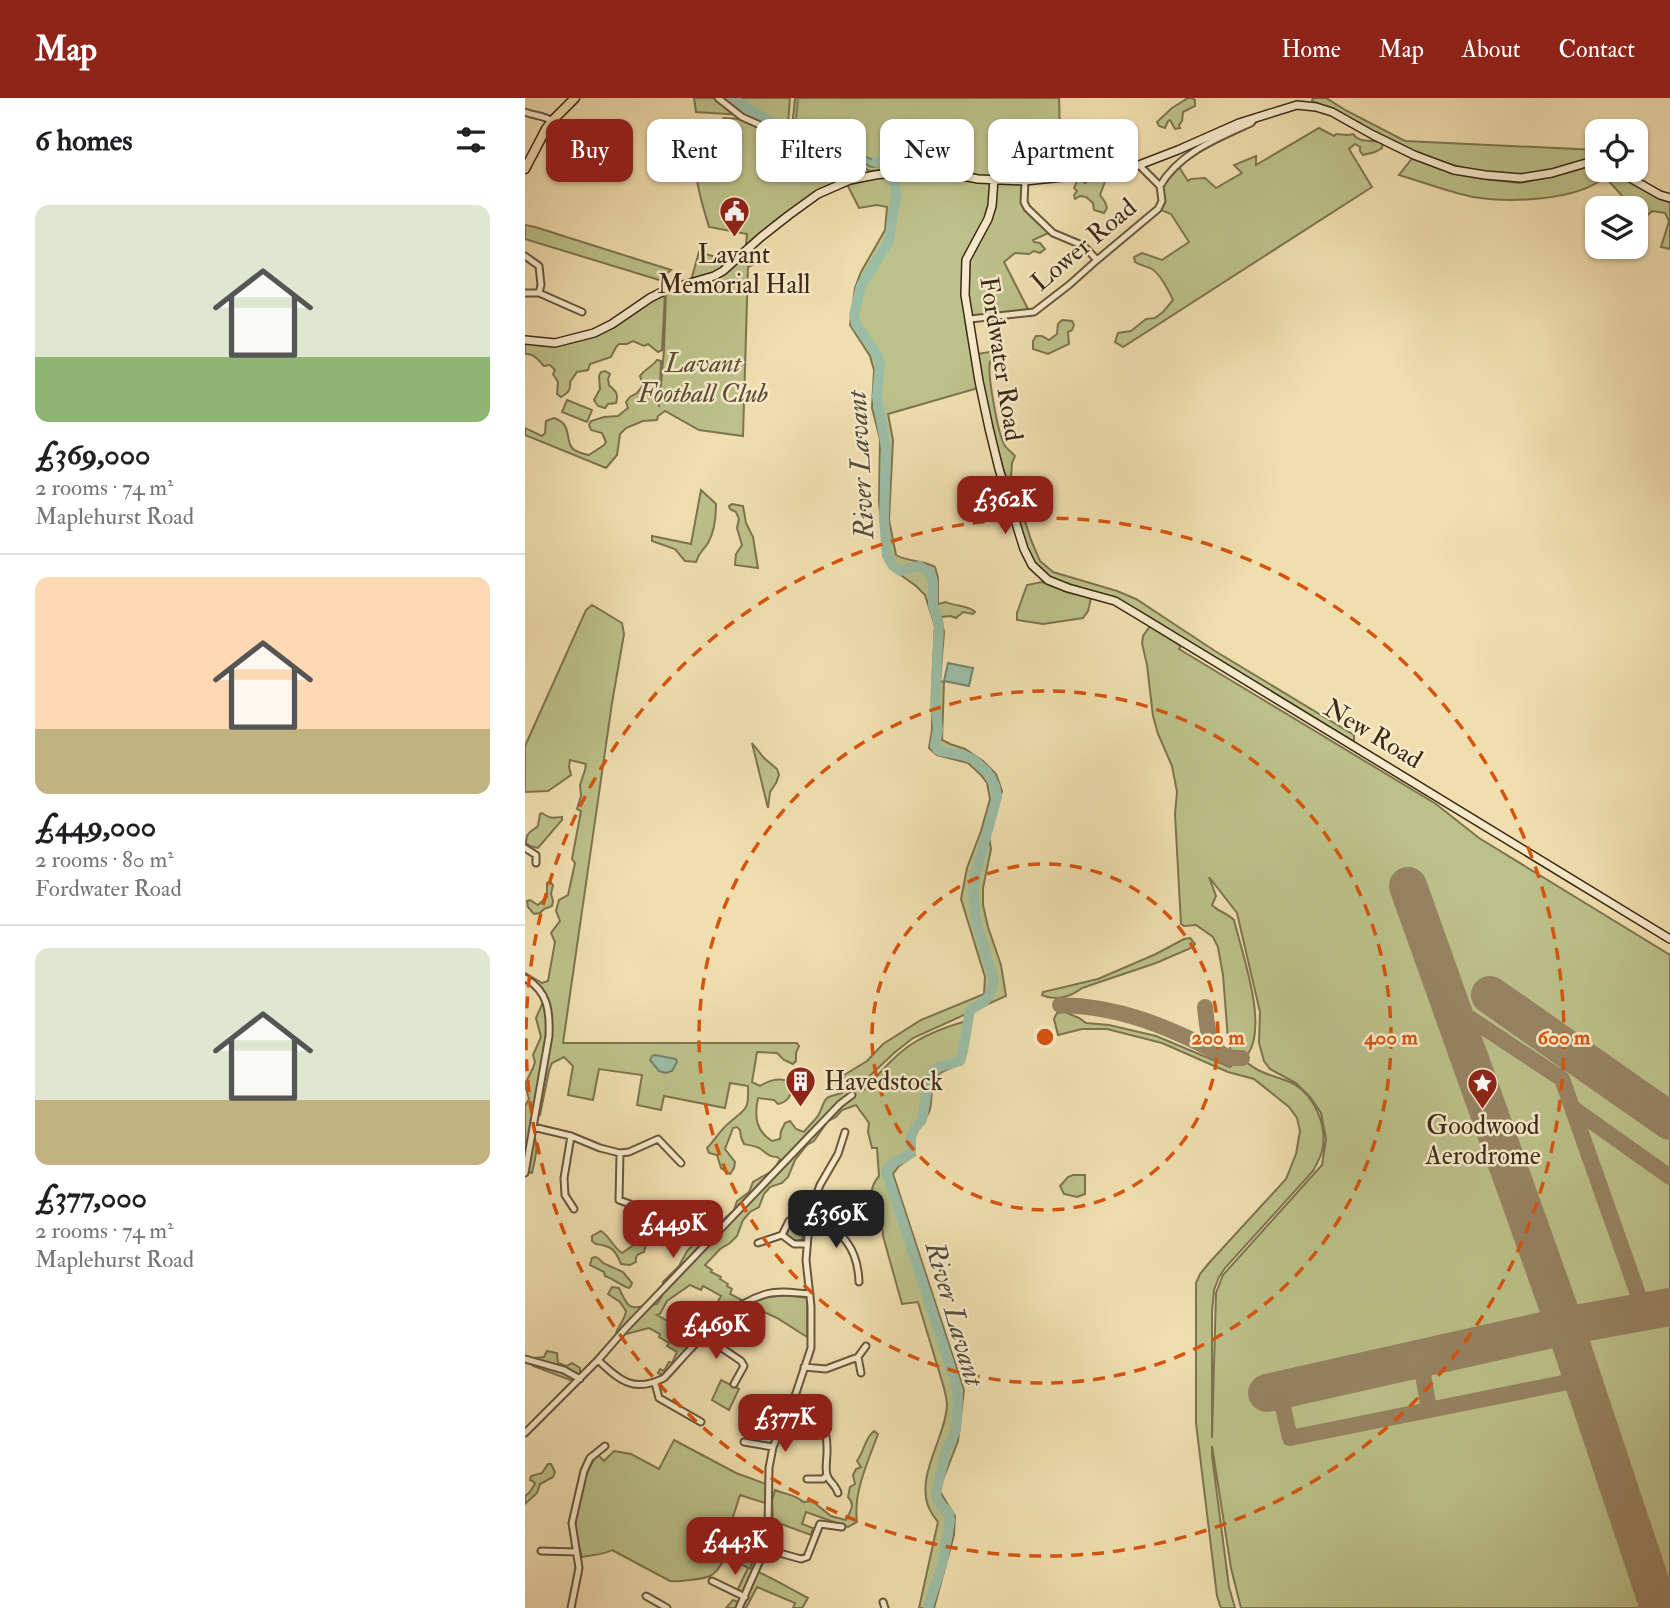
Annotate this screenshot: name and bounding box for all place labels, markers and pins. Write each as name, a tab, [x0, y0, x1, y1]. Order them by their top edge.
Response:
public building icon: Lavant Memorial Hall	[717, 195, 751, 239]
place label: Lavant Memorial Hall	[658, 239, 811, 301]
pin: £362K	[956, 476, 1054, 536]
centre of rings	[1033, 1025, 1057, 1049]
building icon: Havedstock	[784, 1065, 818, 1109]
place label: Havedstock	[824, 1066, 943, 1098]
place icon: Goodwood Aerodrome	[1466, 1066, 1500, 1110]
place label: Goodwood Aerodrome	[1424, 1110, 1541, 1172]
pin: £369K	[787, 1190, 885, 1250]
pin: £449K	[624, 1200, 722, 1260]
pin: £469K	[667, 1302, 765, 1361]
pin: £377K	[736, 1394, 834, 1454]
pin: £443K	[686, 1518, 784, 1577]

